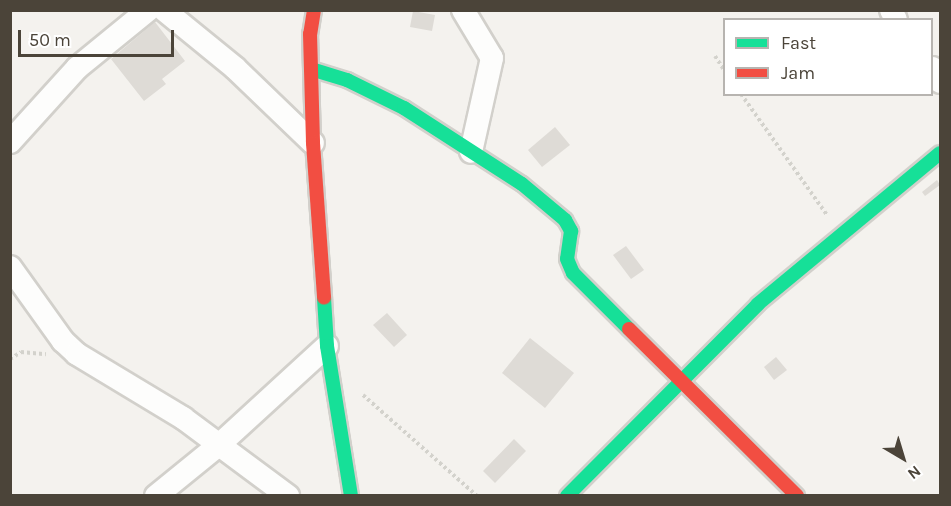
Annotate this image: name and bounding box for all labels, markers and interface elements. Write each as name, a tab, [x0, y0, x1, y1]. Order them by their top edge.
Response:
scale bar	[21, 18, 177, 56]
legend	[723, 18, 933, 96]
text: 50 m	[29, 29, 71, 51]
text: Fast	[781, 32, 816, 54]
text: Jam	[781, 62, 815, 84]
north arrow	[873, 428, 933, 488]
text: N	[904, 462, 925, 484]

